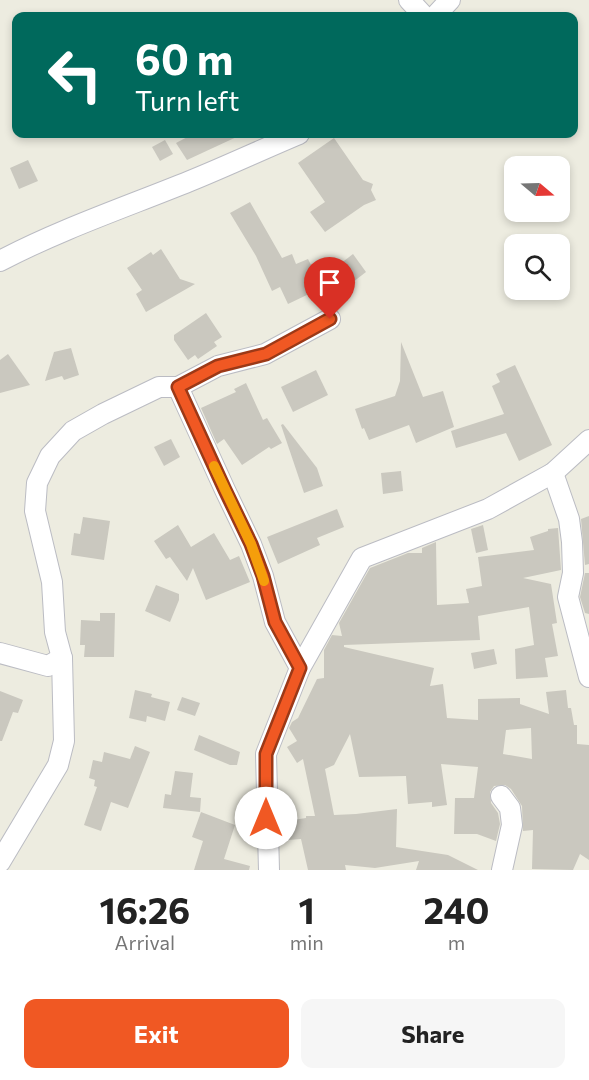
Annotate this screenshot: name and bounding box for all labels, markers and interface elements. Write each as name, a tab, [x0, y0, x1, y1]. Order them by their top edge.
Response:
text: 60 m	[135, 32, 234, 84]
icon: left	[36, 36, 114, 114]
text: Turn left	[135, 84, 239, 117]
north arrow	[504, 156, 570, 222]
map controls	[504, 156, 570, 300]
button: search	[504, 234, 570, 300]
pin	[304, 257, 355, 319]
icon: arrive	[313, 266, 346, 299]
position arrow	[234, 786, 298, 850]
text: 16:26	[100, 887, 190, 931]
text: 1	[299, 887, 315, 931]
text: 240	[423, 887, 489, 931]
text: Arrival	[115, 930, 175, 954]
text: min	[290, 930, 324, 954]
text: m	[448, 930, 465, 954]
button: Exit	[24, 999, 289, 1068]
button: Share	[301, 999, 565, 1068]

